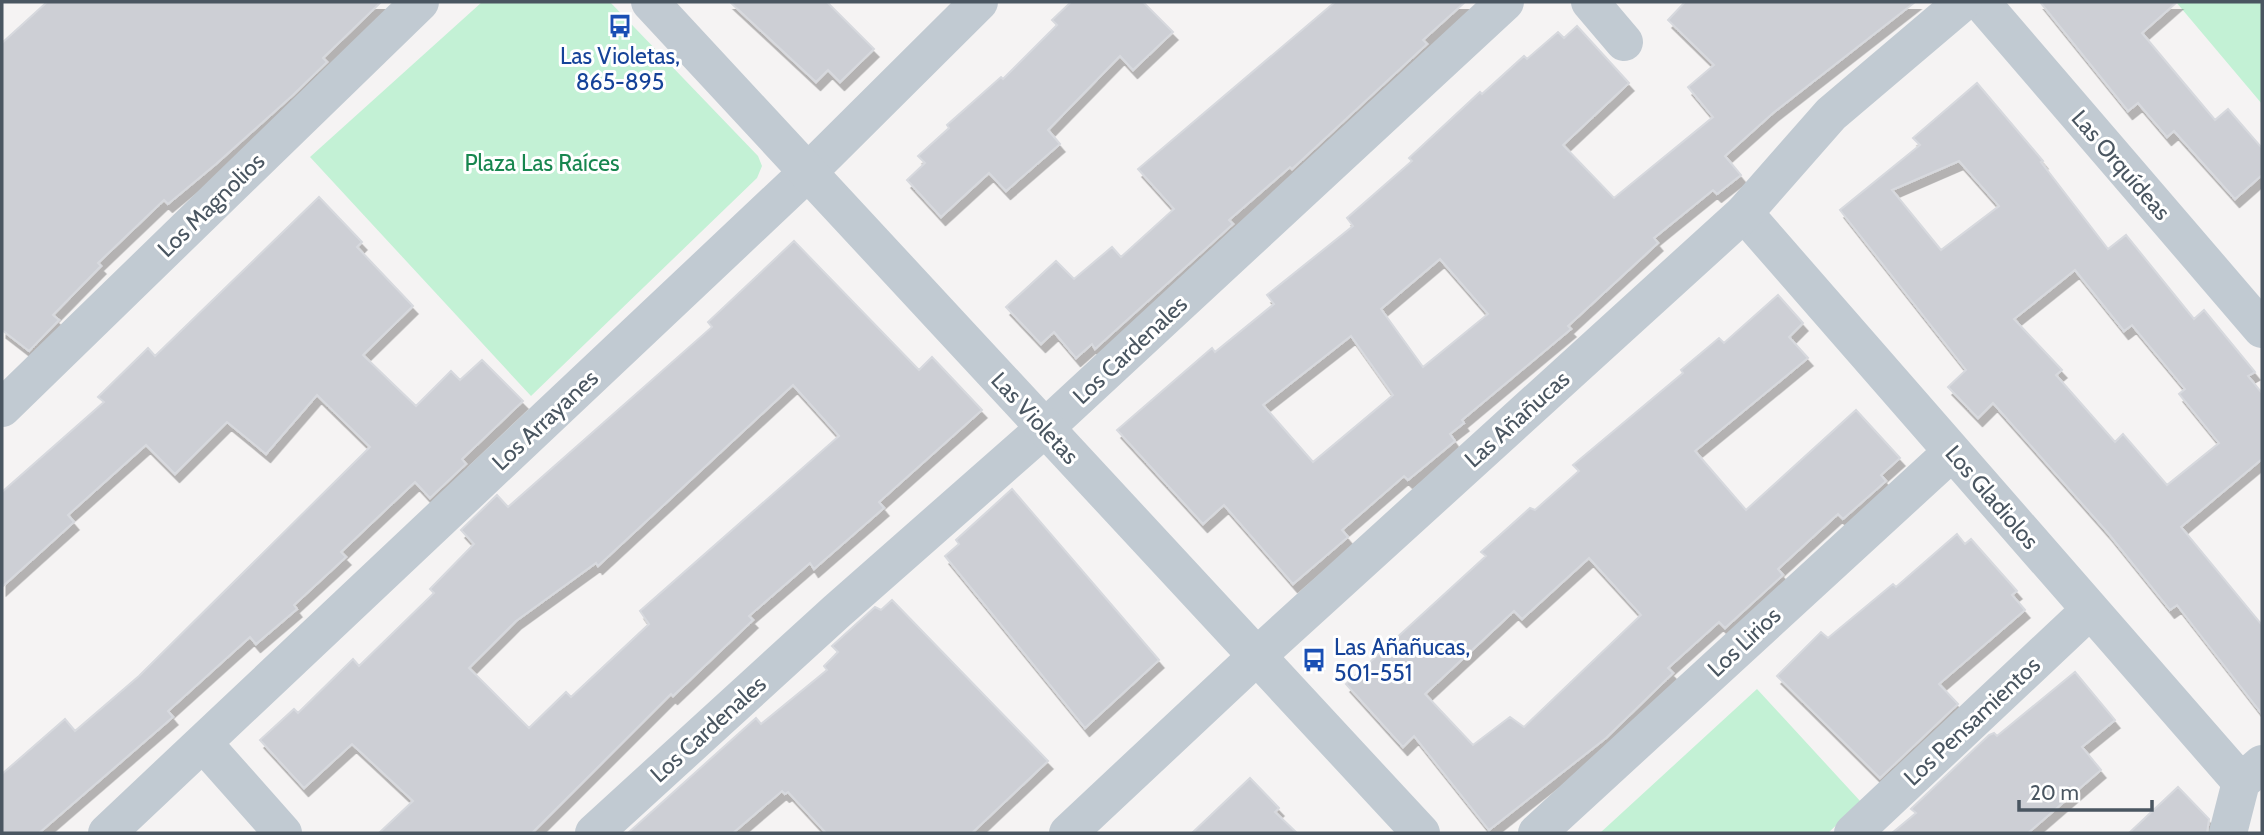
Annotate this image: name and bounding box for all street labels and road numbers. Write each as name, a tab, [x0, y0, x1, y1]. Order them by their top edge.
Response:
street label: Las Orquídeas	[2066, 104, 2176, 226]
street label: Los Magnolios	[152, 147, 270, 263]
street label: Los Cardenales	[1067, 290, 1193, 410]
street label: Los Arrayanes	[486, 364, 604, 476]
street label: Las Añañucas	[1459, 365, 1575, 473]
street label: Las Violetas	[985, 366, 1085, 470]
street label: Los Gladiolos	[1939, 439, 2045, 555]
street label: Los Lirios	[1702, 601, 1786, 683]
street label: Los Pensamientos	[1898, 651, 2046, 791]
street label: Los Cardenales	[644, 670, 772, 788]

